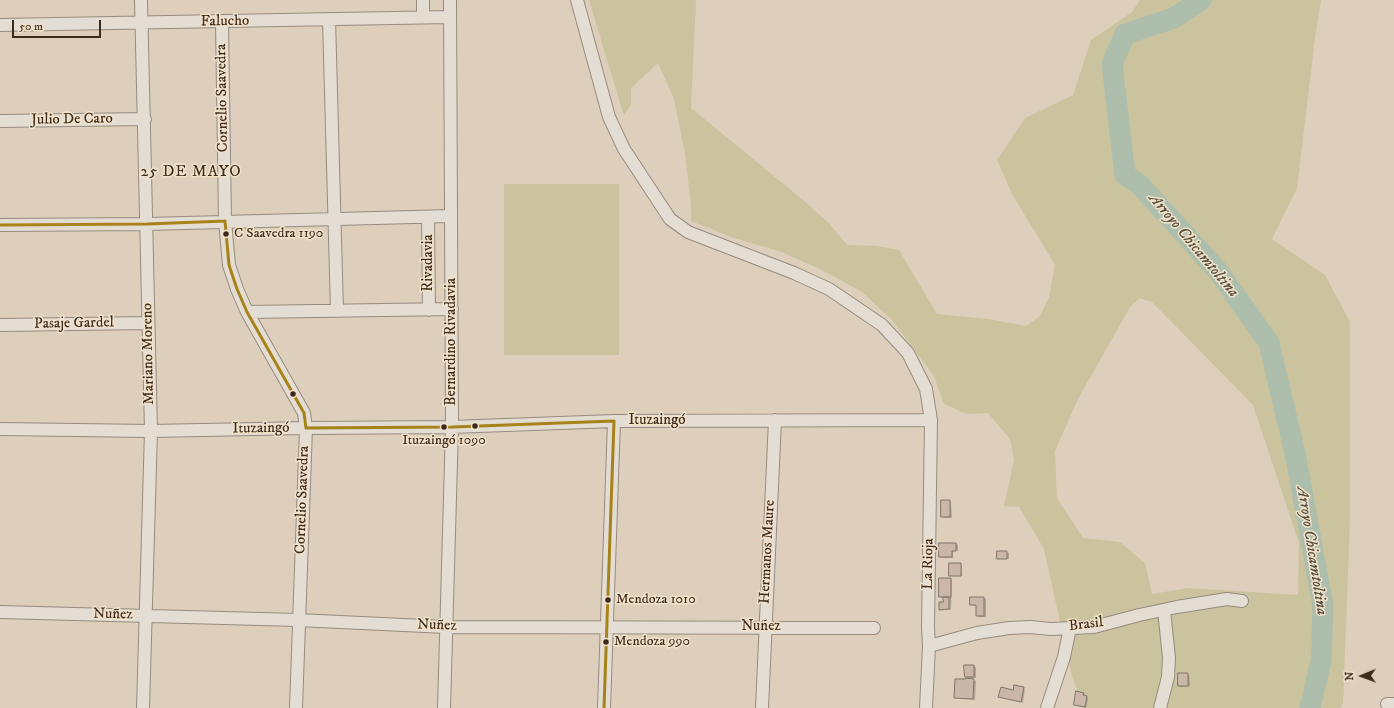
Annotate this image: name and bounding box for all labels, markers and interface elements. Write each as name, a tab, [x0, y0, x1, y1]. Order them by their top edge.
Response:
scale bar	[14, 12, 103, 38]
street label: Falucho	[201, 13, 249, 31]
text: 50 m	[19, 19, 43, 34]
street label: Cornelio Saavedra	[213, 44, 233, 152]
street label: Julio De Caro	[31, 110, 113, 130]
district label: 25 DE MAYO	[140, 163, 242, 183]
water label: Arroyo Chicamtoltina	[1144, 190, 1242, 302]
place label: C Saavedra 1190	[234, 226, 323, 242]
marker: C Saavedra 1190	[221, 229, 231, 239]
street label: Rivadavia	[420, 234, 438, 292]
street label: Bernardino Rivadavia	[443, 278, 461, 406]
street label: Mariano Moreno	[139, 303, 159, 405]
street label: Pasaje Gardel	[34, 314, 114, 334]
unlabelled marker	[288, 389, 298, 399]
street label: Ituzaingó	[628, 412, 686, 430]
street label: Ituzaingó	[232, 420, 290, 438]
unlabelled marker	[470, 421, 480, 431]
marker: Ituzaingó 1090	[439, 422, 449, 432]
place label: Ituzaingó 1090	[402, 433, 486, 449]
street label: Cornelio Saavedra	[292, 445, 314, 555]
water label: Arroyo Chicamtoltina	[1291, 486, 1331, 616]
street label: Hermanos Maure	[756, 499, 780, 605]
street label: La Rioja	[920, 538, 938, 590]
place label: Mendoza 1010	[616, 592, 696, 608]
marker: Mendoza 1010	[603, 595, 613, 605]
street label: Nuñez	[93, 606, 133, 624]
street label: Brasil	[1068, 614, 1104, 636]
street label: Nuñez	[417, 616, 457, 636]
street label: Nuñez	[741, 618, 781, 636]
place label: Mendoza 990	[614, 634, 690, 650]
marker: Mendoza 990	[601, 637, 611, 647]
north arrow	[1342, 656, 1382, 696]
text: N	[1343, 672, 1357, 681]

